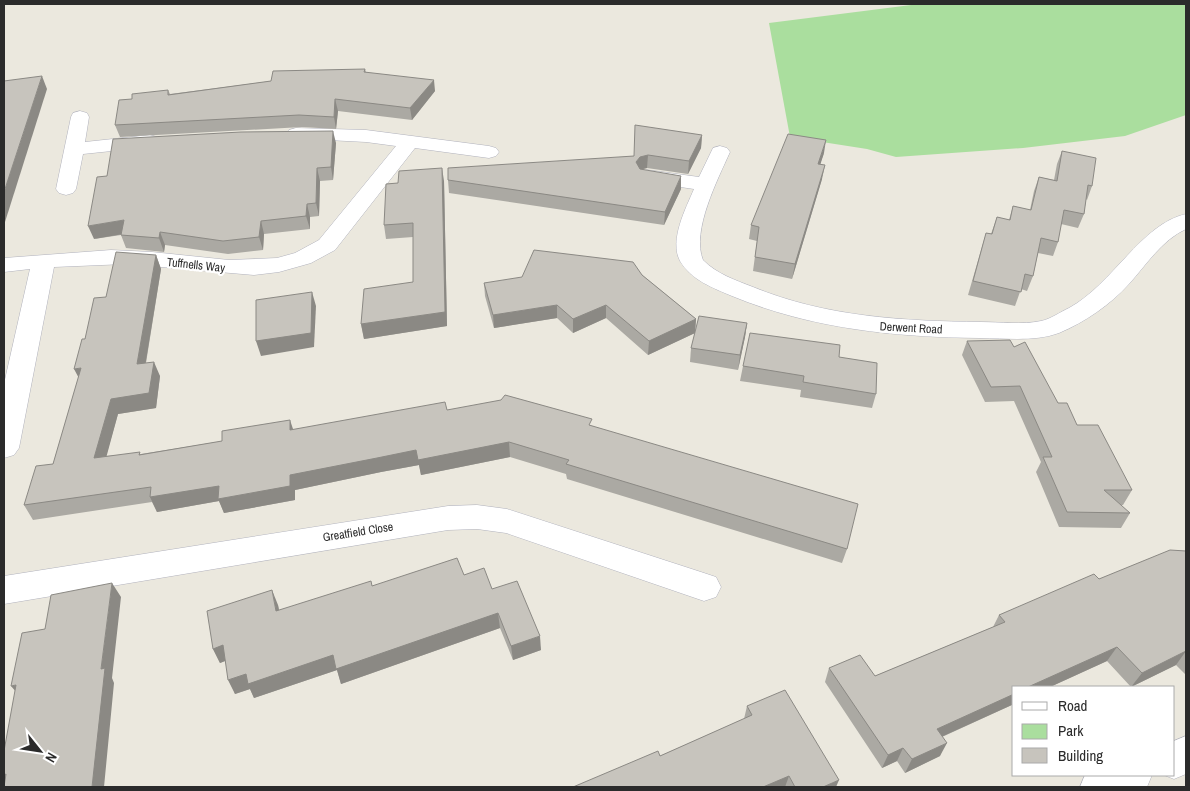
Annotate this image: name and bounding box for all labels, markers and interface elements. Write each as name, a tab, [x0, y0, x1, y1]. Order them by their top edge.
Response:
street label: Tuffnells Way	[166, 254, 226, 276]
street label: Derwent Road	[879, 318, 943, 338]
street label: Greatfield Close	[322, 519, 394, 545]
legend	[1012, 686, 1175, 776]
text: Road	[1058, 695, 1087, 716]
text: Park	[1058, 720, 1084, 741]
north arrow	[15, 726, 65, 776]
text: Building	[1058, 745, 1103, 766]
text: N	[41, 749, 61, 766]

